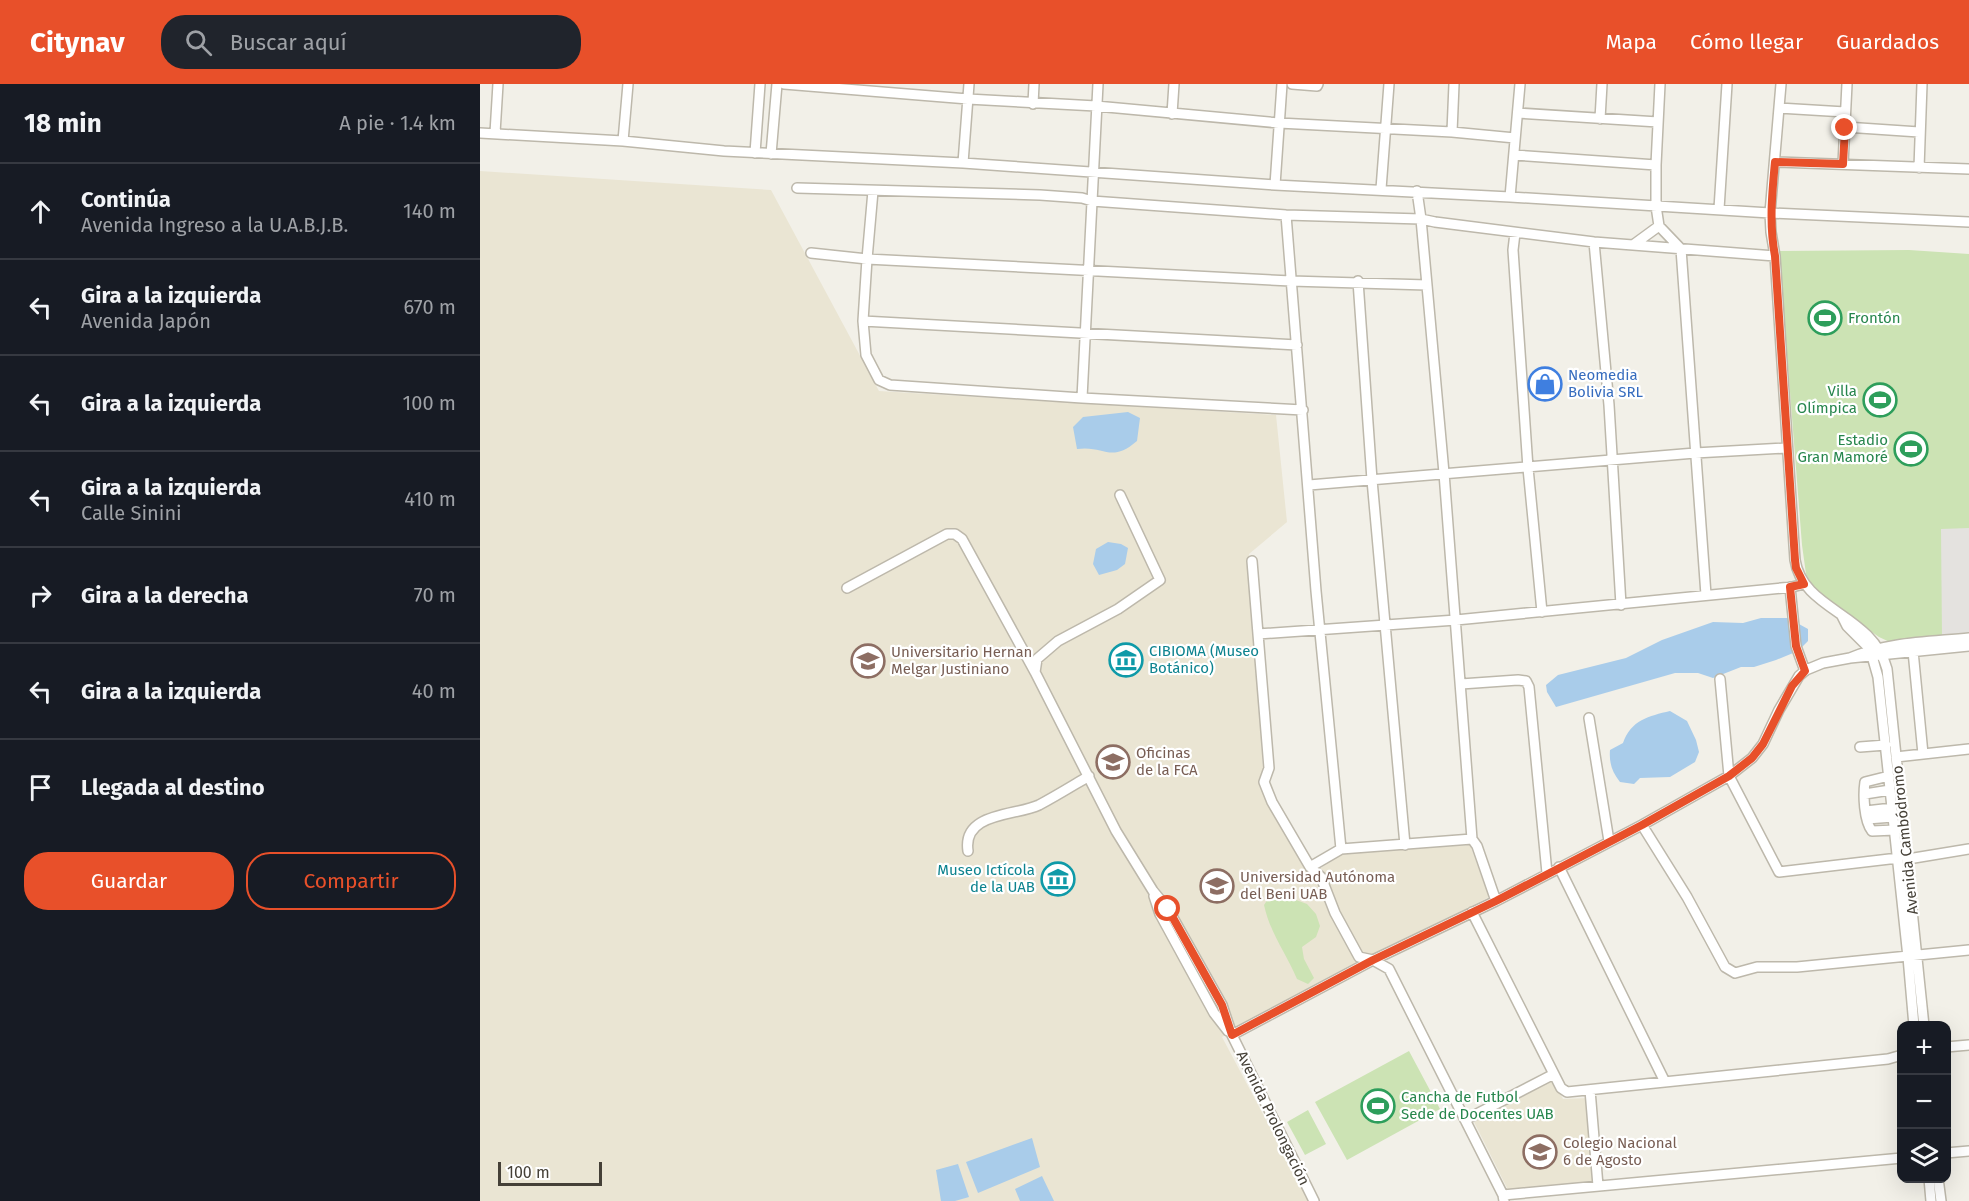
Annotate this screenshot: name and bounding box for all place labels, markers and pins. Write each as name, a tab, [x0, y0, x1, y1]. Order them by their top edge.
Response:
sports icon: Frontón	[1807, 300, 1843, 336]
place label: Frontón	[1848, 309, 1900, 327]
shop icon: Neomedia Bolivia SRL	[1527, 366, 1563, 402]
place label: Neomedia Bolivia SRL	[1568, 366, 1644, 401]
place label: Villa Olímpica	[1797, 382, 1857, 417]
sports icon: Villa Olímpica	[1862, 382, 1898, 418]
place label: Estadio Gran Mamoré	[1797, 431, 1888, 466]
sports icon: Estadio Gran Mamoré	[1893, 431, 1929, 467]
museum icon: CIBIOMA (Museo Botánico)	[1108, 642, 1144, 678]
place label: CIBIOMA (Museo Botánico)	[1149, 642, 1259, 677]
school or university icon: Universitario Hernan Melgar Justiniano	[850, 643, 886, 679]
place label: Universitario Hernan Melgar Justiniano	[891, 643, 1032, 678]
school or university icon: Oficinas de la FCA	[1095, 744, 1131, 780]
place label: Oficinas de la FCA	[1136, 744, 1198, 779]
place label: Museo Ictícola de la UAB	[937, 861, 1035, 896]
museum icon: Museo Ictícola de la UAB	[1040, 861, 1076, 897]
school or university icon: Universidad Autónoma del Beni UAB	[1199, 868, 1235, 904]
place label: Universidad Autónoma del Beni UAB	[1240, 868, 1395, 903]
sports icon: Cancha de Futbol Sede de Docentes UAB	[1360, 1088, 1396, 1124]
place label: Cancha de Futbol Sede de Docentes UAB	[1401, 1088, 1554, 1123]
school or university icon: Colegio Nacional 6 de Agosto	[1522, 1134, 1558, 1170]
place label: Colegio Nacional 6 de Agosto	[1563, 1134, 1677, 1169]

